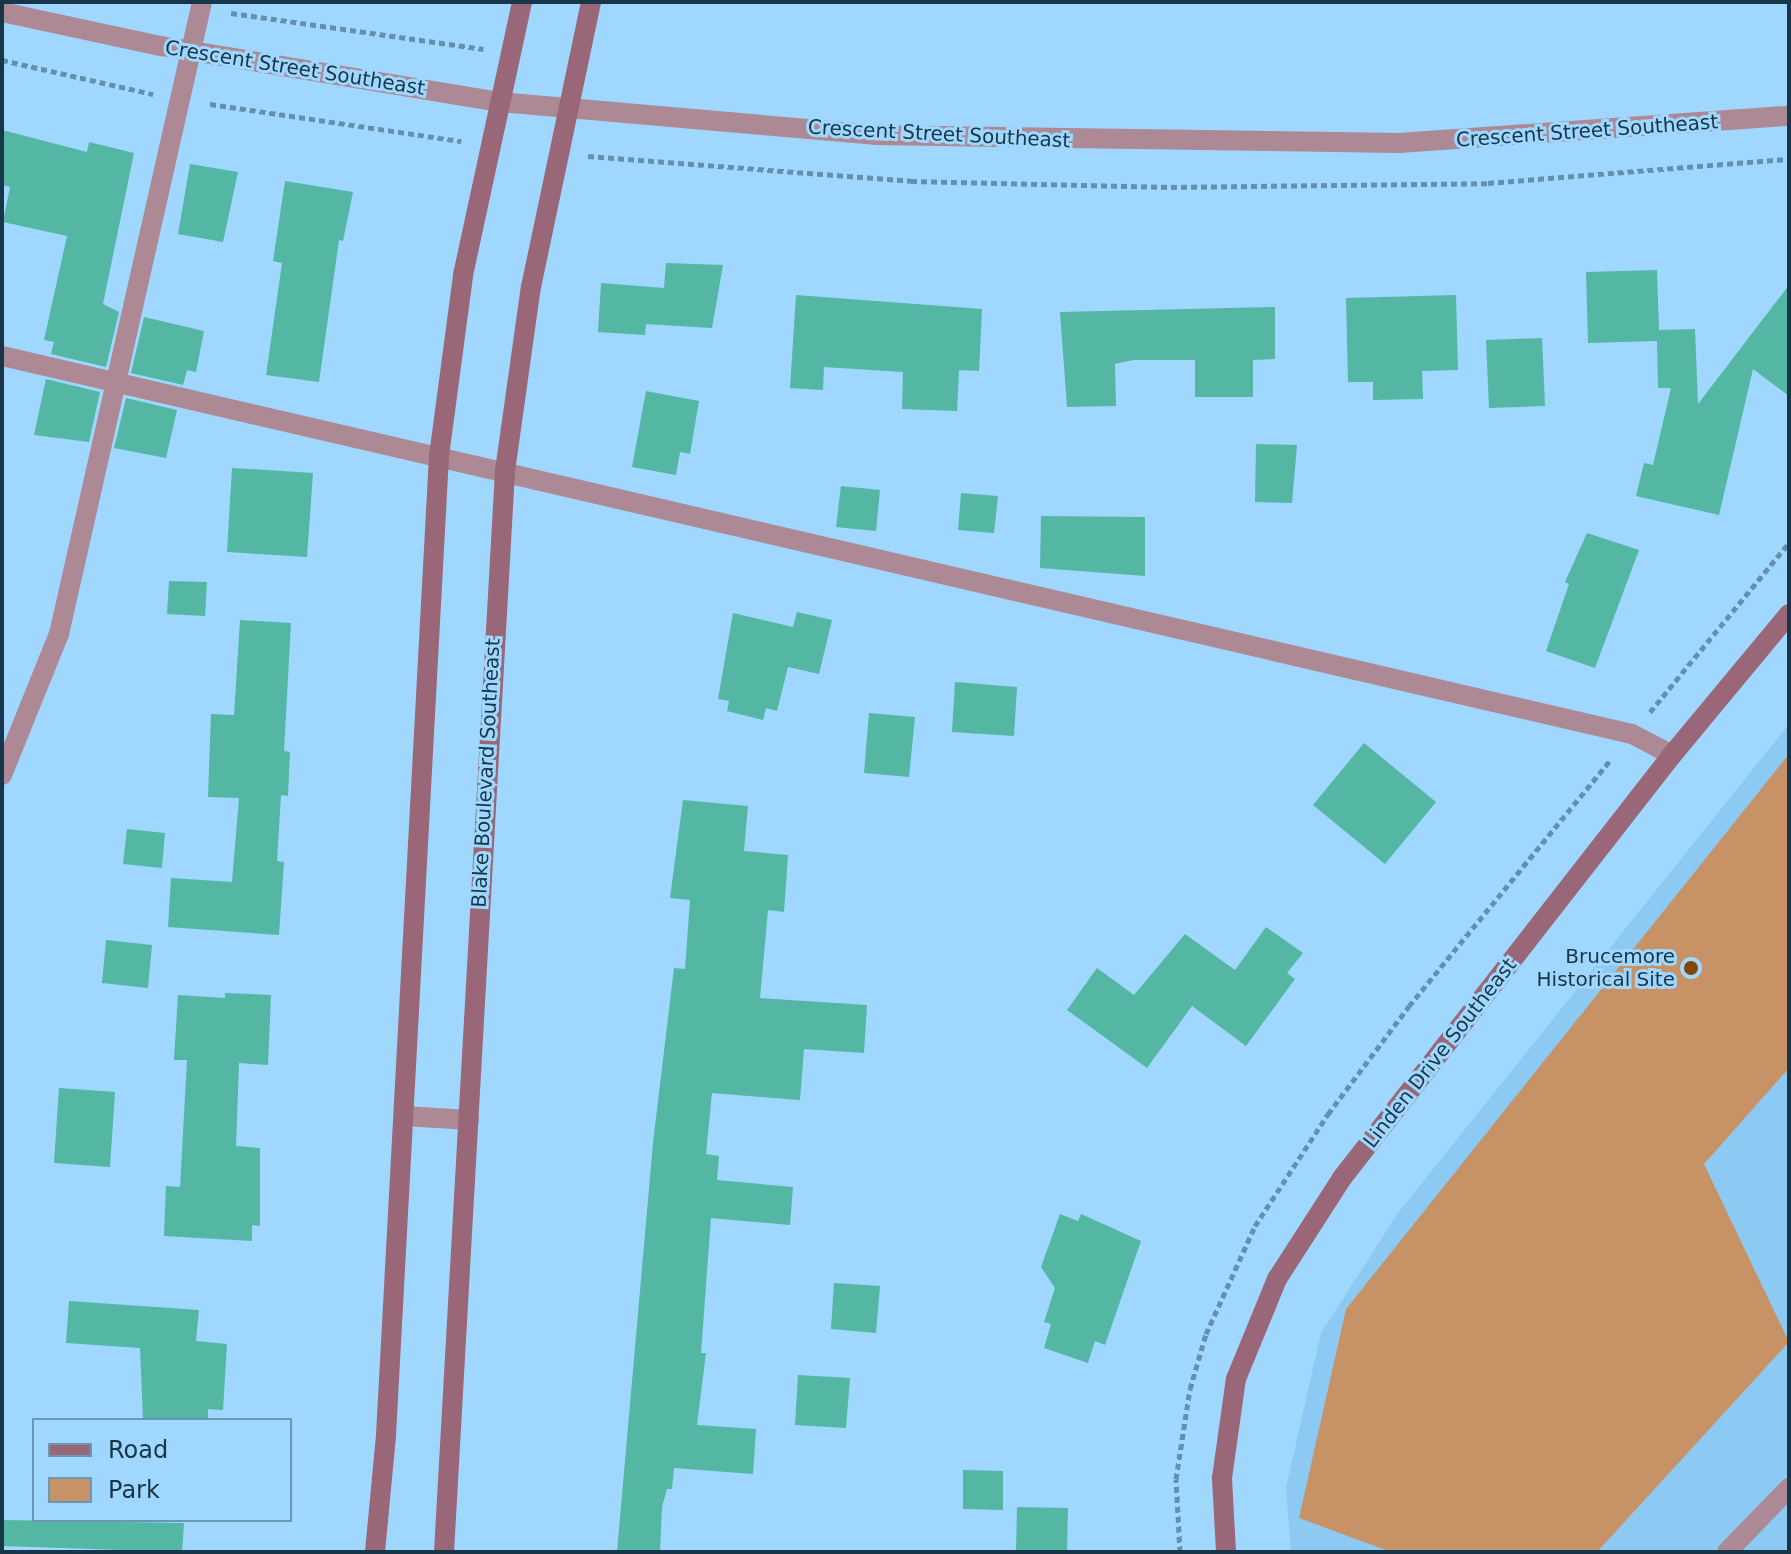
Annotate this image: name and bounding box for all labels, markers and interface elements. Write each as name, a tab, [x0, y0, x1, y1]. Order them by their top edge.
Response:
street label: Crescent Street Southeast	[163, 36, 427, 100]
street label: Crescent Street Southeast	[1455, 110, 1719, 152]
street label: Crescent Street Southeast	[807, 115, 1071, 153]
street label: Blake Boulevard Southeast	[467, 638, 505, 908]
place label: Brucemore Historical Site	[1537, 944, 1675, 991]
street label: Linden Drive Southeast	[1359, 953, 1521, 1153]
marker: Brucemore Historical Site	[1682, 959, 1700, 977]
legend	[32, 1418, 292, 1522]
text: Road	[108, 1436, 168, 1464]
text: Park	[108, 1476, 160, 1504]

